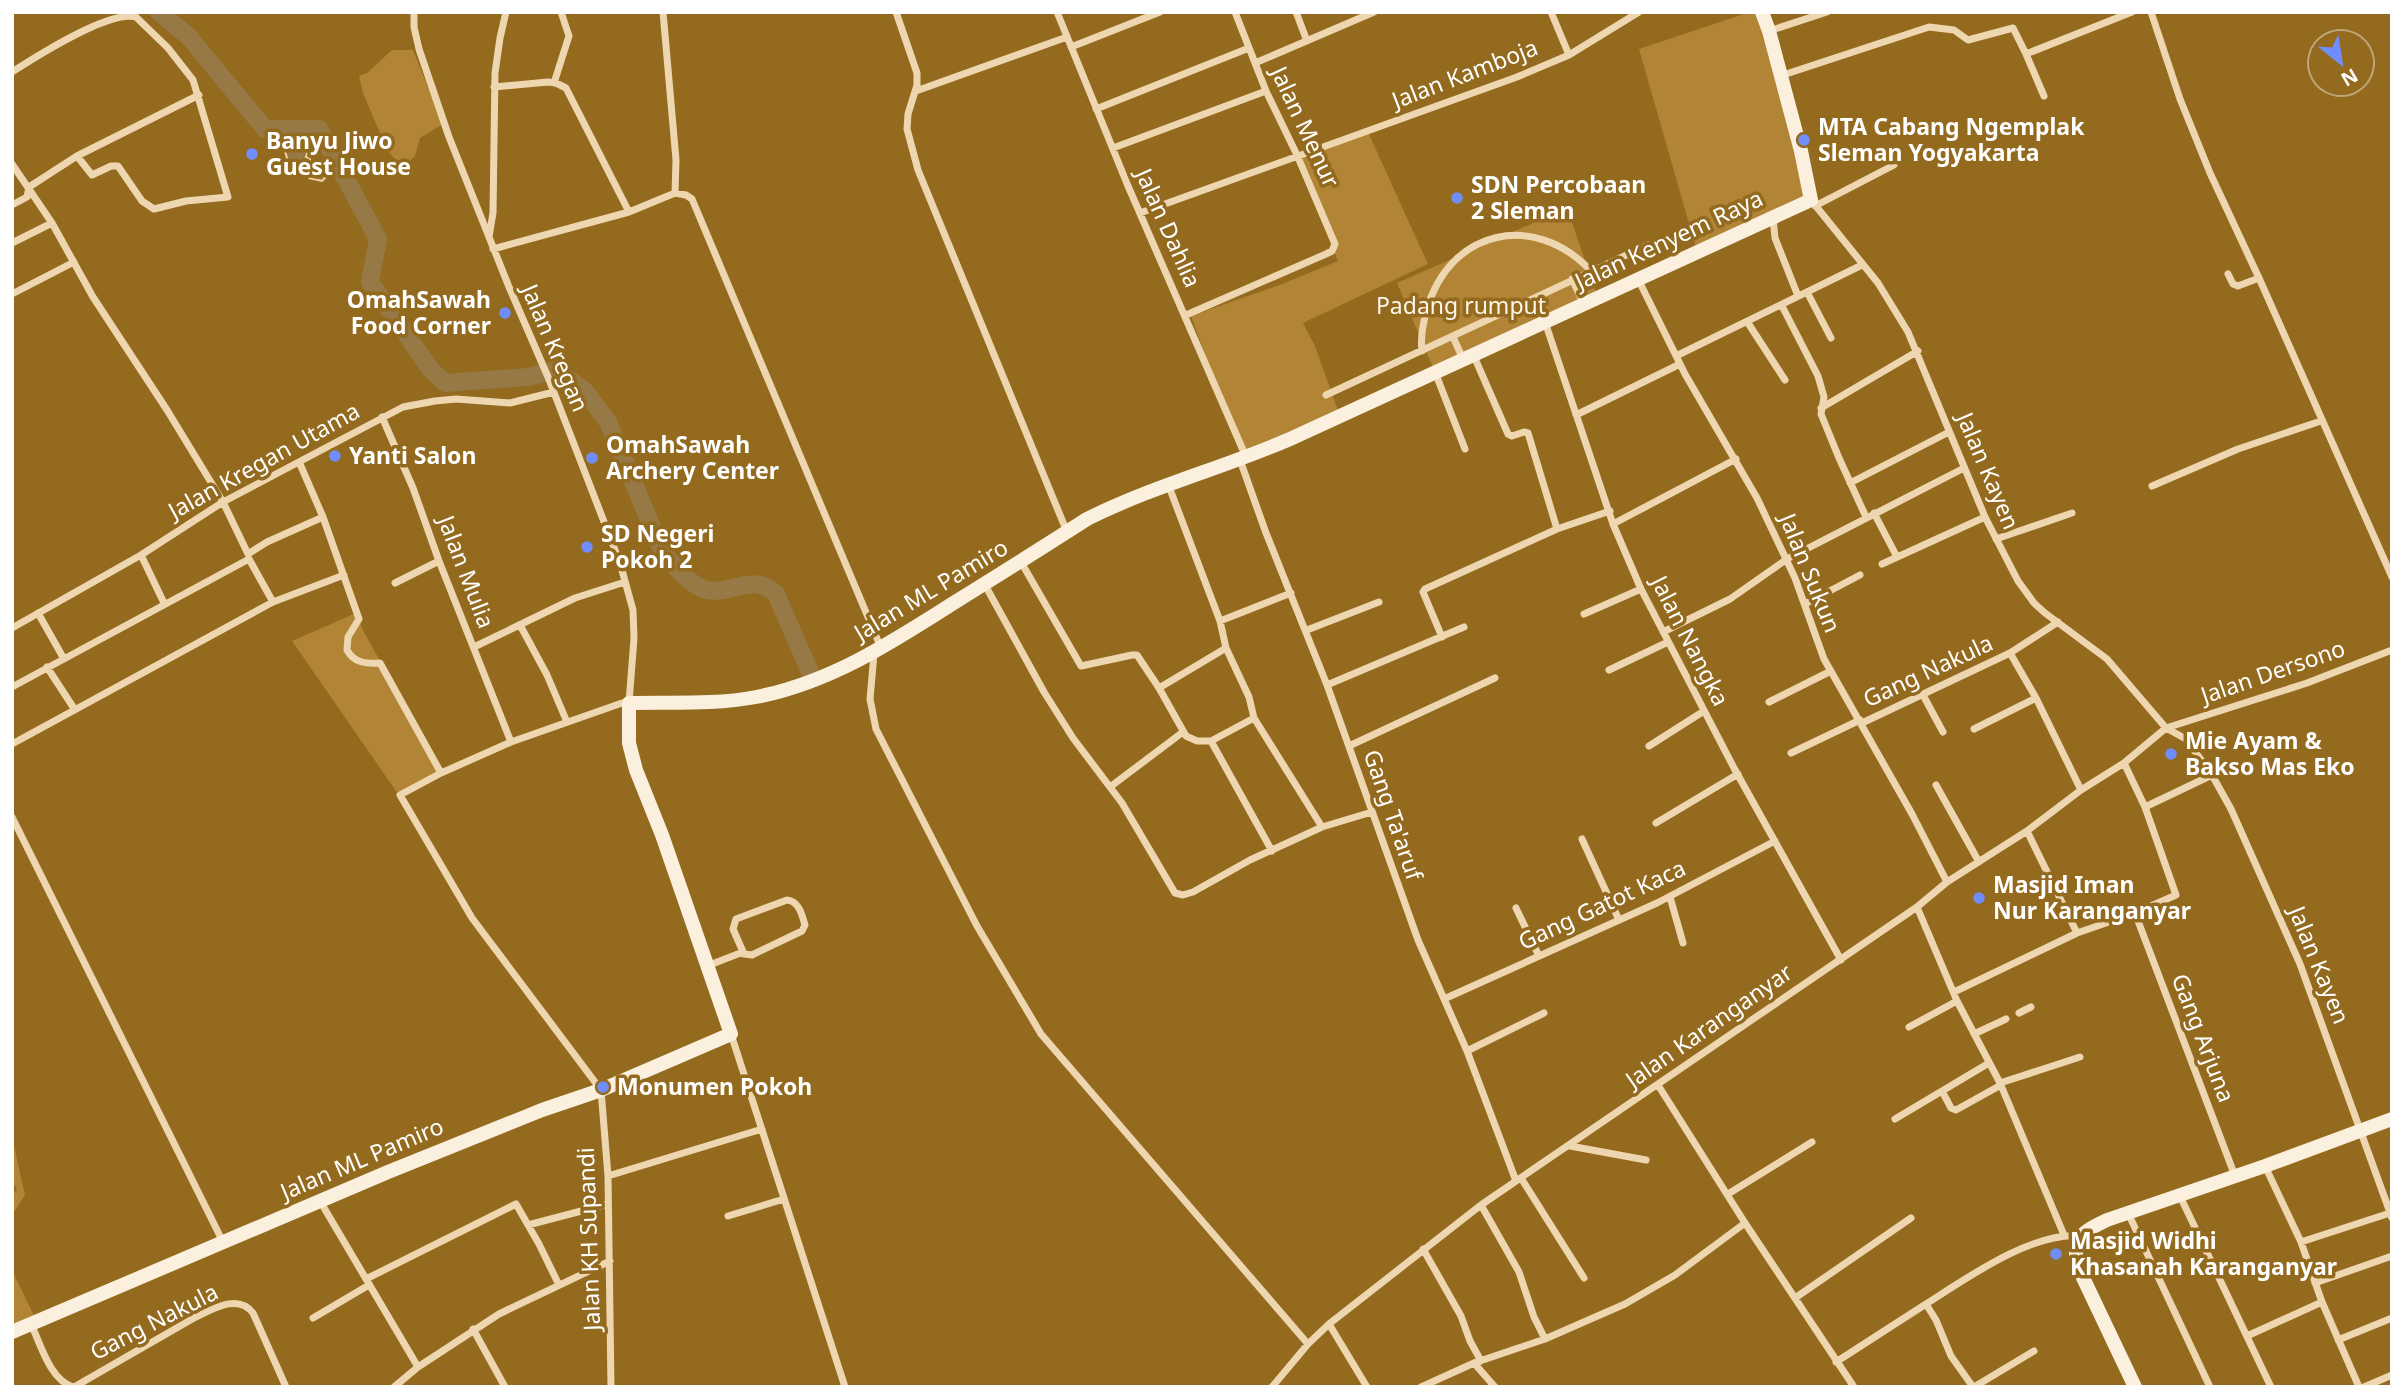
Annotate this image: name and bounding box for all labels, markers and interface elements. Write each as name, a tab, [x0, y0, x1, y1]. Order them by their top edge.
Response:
north arrow	[2306, 28, 2376, 98]
street label: Jalan Kamboja	[1385, 31, 1542, 116]
street label: Jalan Menur	[1263, 59, 1348, 193]
text: N	[2336, 63, 2363, 93]
place label: MTA Cabang Ngemplak Sleman Yogyakarta	[1818, 110, 2085, 168]
place label: Banyu Jiwo Guest House	[266, 124, 411, 182]
marker: MTA Cabang Ngemplak Sleman Yogyakarta	[1796, 132, 1812, 148]
marker: Banyu Jiwo Guest House	[244, 146, 260, 162]
street label: Jalan Dahlia	[1128, 161, 1209, 292]
place label: SDN Percobaan 2 Sleman	[1471, 168, 1646, 226]
street label: Jalan Kenyem Raya	[1568, 182, 1768, 297]
marker: SDN Percobaan 2 Sleman	[1449, 190, 1465, 206]
street label: Jalan Kregan	[514, 277, 597, 416]
place label: OmahSawah Food Corner	[347, 283, 491, 341]
park label: Padang rumput	[1376, 289, 1546, 321]
marker: OmahSawah Food Corner	[497, 305, 513, 321]
street label: Jalan Kregan Utama	[160, 394, 365, 527]
street label: Jalan Kayen	[1949, 405, 2028, 534]
place label: OmahSawah Archery Center	[606, 428, 779, 486]
place label: Yanti Salon	[349, 439, 476, 471]
marker: Yanti Salon	[327, 448, 343, 464]
marker: OmahSawah Archery Center	[584, 450, 600, 466]
street label: Jalan Sukun	[1772, 506, 1849, 637]
street label: Jalan Mulia	[430, 509, 503, 632]
place label: SD Negeri Pokoh 2	[601, 517, 714, 575]
street label: Jalan ML Pamiro	[846, 531, 1013, 649]
marker: SD Negeri Pokoh 2	[579, 539, 595, 555]
street label: Jalan Nangka	[1643, 568, 1737, 711]
street label: Gang Nakula	[1858, 626, 1998, 714]
street label: Jalan Dersono	[2194, 631, 2349, 711]
place label: Mie Ayam & Bakso Mas Eko	[2185, 724, 2355, 782]
street label: Gang Ta'aruf	[1357, 745, 1432, 885]
marker: Mie Ayam & Bakso Mas Eko	[2163, 746, 2179, 762]
street label: Gang Gatot Kaca	[1513, 851, 1690, 957]
place label: Masjid Iman Nur Karanganyar	[1993, 868, 2191, 926]
marker: Masjid Iman Nur Karanganyar	[1971, 890, 1987, 906]
street label: Jalan Kayen	[2281, 899, 2358, 1028]
street label: Jalan Karanganyar	[1617, 955, 1799, 1096]
street label: Gang Arjuna	[2165, 969, 2243, 1107]
place label: Monumen Pokoh	[617, 1070, 812, 1102]
marker: Monumen Pokoh	[595, 1079, 611, 1095]
street label: Jalan ML Pamiro	[273, 1109, 448, 1208]
street label: Jalan KH Supandi	[569, 1147, 607, 1333]
place label: Masjid Widhi Khasanah Karanganyar	[2070, 1224, 2337, 1282]
marker: Masjid Widhi Khasanah Karanganyar	[2048, 1246, 2064, 1262]
street label: Gang Nakula	[84, 1275, 223, 1367]

